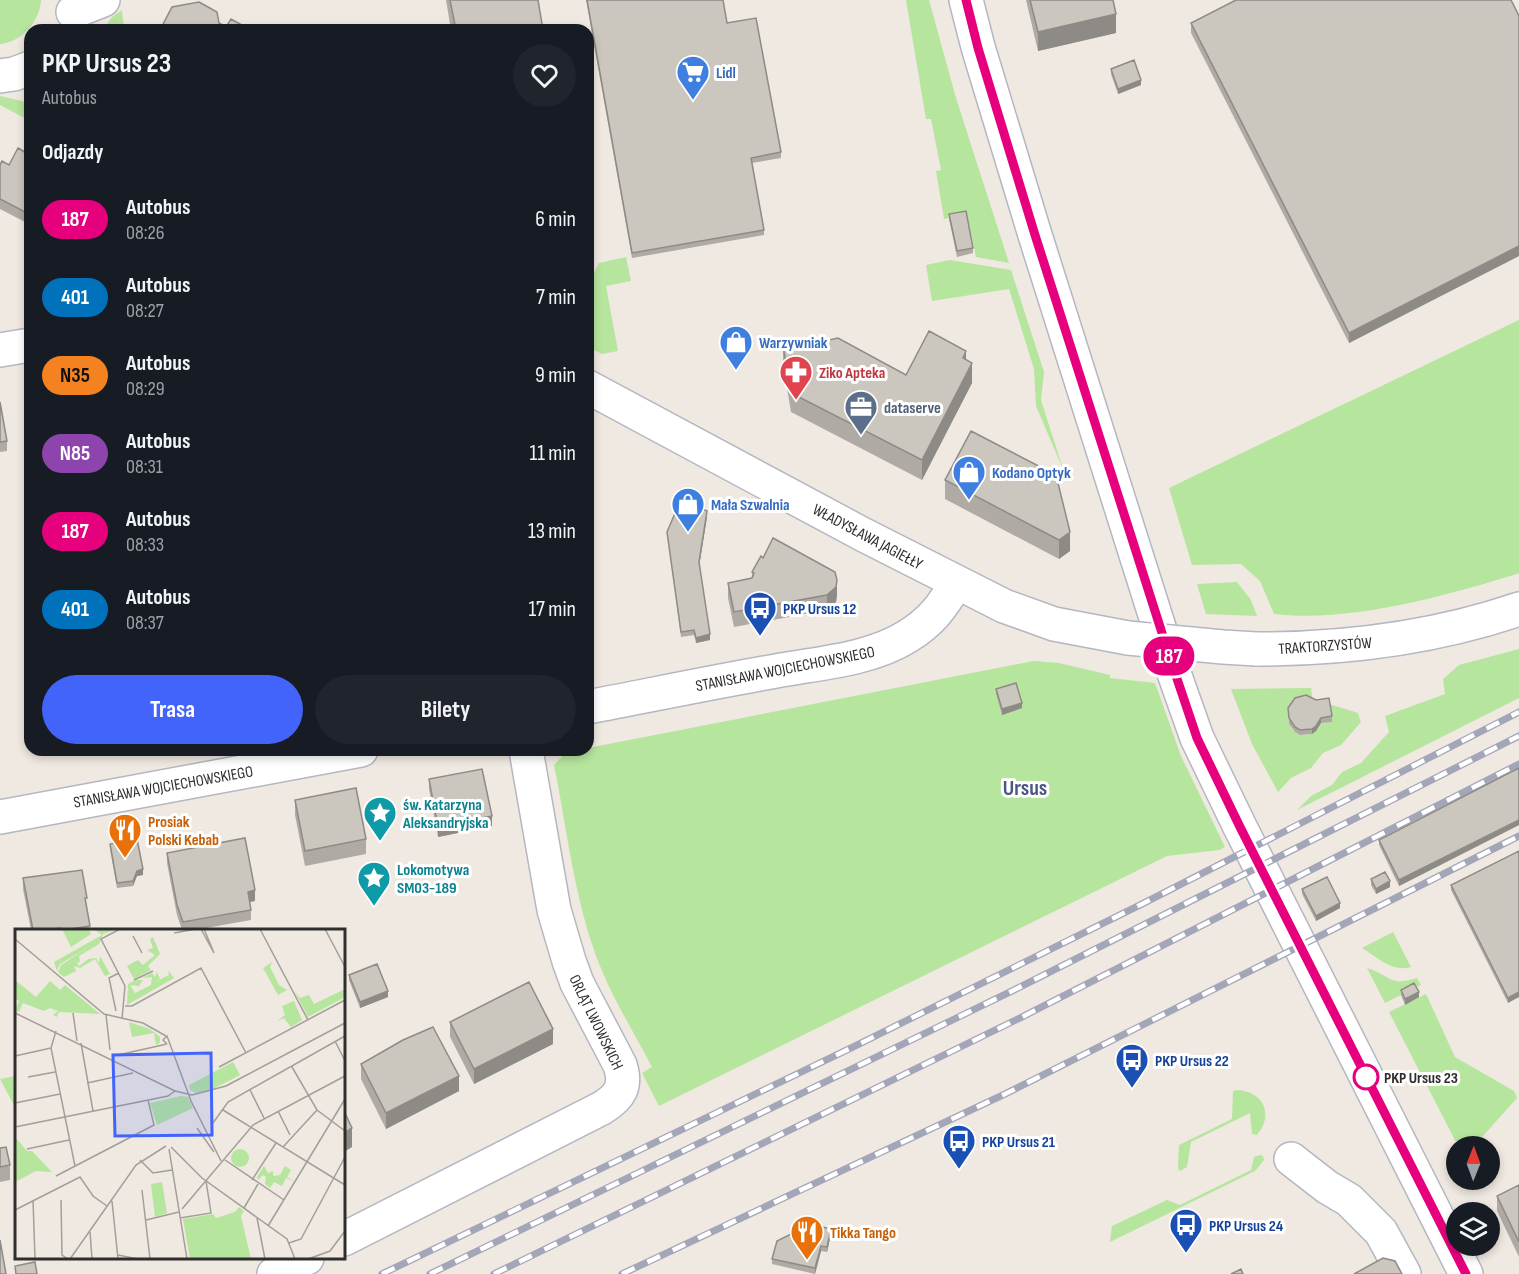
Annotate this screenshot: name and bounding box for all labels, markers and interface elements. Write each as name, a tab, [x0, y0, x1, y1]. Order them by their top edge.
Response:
button: heart	[513, 44, 576, 107]
text: PKP Ursus 23	[42, 47, 171, 80]
supermarket icon: Lidl	[675, 54, 711, 101]
place label: Lidl	[716, 64, 736, 83]
text: Autobus	[42, 86, 97, 110]
text: Odjazdy	[42, 139, 103, 166]
text: Autobus	[126, 194, 190, 221]
text: 6 min	[535, 206, 576, 233]
text: 187	[61, 207, 89, 232]
text: 08:26	[126, 221, 164, 245]
text: Autobus	[126, 272, 190, 299]
text: 7 min	[536, 284, 576, 311]
text: 401	[61, 285, 89, 310]
text: 08:27	[126, 299, 164, 323]
shop icon: Warzywniak	[718, 324, 754, 371]
place label: Warzywniak	[759, 334, 828, 353]
text: Autobus	[126, 350, 190, 377]
pharmacy icon: Ziko Apteka	[778, 354, 814, 401]
text: 9 min	[535, 362, 576, 389]
text: N35	[60, 363, 90, 388]
place label: Ziko Apteka	[819, 364, 885, 383]
text: 08:29	[126, 377, 165, 401]
office icon: dataserve	[843, 389, 879, 436]
place label: dataserve	[884, 399, 941, 418]
text: Autobus	[126, 428, 190, 455]
text: 11 min	[529, 440, 576, 467]
text: N85	[60, 441, 90, 466]
shop icon: Kodano Optyk	[951, 454, 987, 501]
text: 08:31	[126, 455, 163, 479]
place label: Kodano Optyk	[992, 464, 1071, 483]
shop icon: Mała Szwalnia	[670, 486, 706, 533]
place label: Mała Szwalnia	[711, 496, 790, 515]
street label: WŁADYSŁAWA JAGIEŁŁY	[809, 500, 926, 574]
text: Autobus	[126, 506, 190, 533]
text: 13 min	[528, 518, 576, 545]
text: 187	[61, 519, 89, 544]
text: 08:33	[126, 533, 164, 557]
text: Autobus	[126, 584, 190, 611]
bus stop icon: PKP Ursus 12	[742, 590, 778, 637]
text: 17 min	[528, 596, 576, 623]
text: 401	[61, 597, 89, 622]
place label: PKP Ursus 12	[783, 600, 856, 619]
text: 08:37	[126, 611, 164, 635]
street label: TRAKTORZYSTÓW	[1278, 634, 1373, 659]
line badge: 187	[1134, 636, 1204, 676]
street label: STANISŁAWA WOJCIECHOWSKIEGO	[694, 643, 877, 696]
text: 187	[1155, 644, 1183, 669]
button: Trasa	[42, 675, 303, 744]
button: Bilety	[315, 675, 576, 744]
street label: STANISŁAWA WOJCIECHOWSKIEGO	[72, 762, 255, 813]
district label: Ursus	[1003, 775, 1047, 802]
place icon: św. Katarzyna Aleksandryjska	[362, 795, 398, 842]
place label: św. Katarzyna Aleksandryjska	[402, 796, 489, 833]
restaurant icon: Prosiak Polski Kebab	[107, 812, 143, 859]
place label: Prosiak Polski Kebab	[148, 813, 219, 850]
place icon: Lokomotywa SM03-189	[356, 860, 392, 907]
place label: Lokomotywa SM03-189	[397, 861, 469, 898]
inset map	[15, 929, 345, 1259]
street label: ORLĄT LWOWSKICH	[564, 972, 627, 1073]
bus stop icon: PKP Ursus 22	[1114, 1042, 1150, 1089]
place label: PKP Ursus 22	[1155, 1052, 1229, 1071]
marker: PKP Ursus 23	[1353, 1064, 1379, 1090]
place label: PKP Ursus 23	[1384, 1069, 1458, 1088]
bus stop icon: PKP Ursus 21	[941, 1123, 977, 1170]
place label: PKP Ursus 21	[982, 1133, 1056, 1152]
north arrow	[1446, 1136, 1500, 1190]
map controls	[1446, 1136, 1500, 1256]
button: layers	[1446, 1202, 1500, 1256]
bus stop icon: PKP Ursus 24	[1168, 1207, 1204, 1254]
restaurant icon: Tikka Tango	[789, 1214, 825, 1261]
place label: PKP Ursus 24	[1209, 1217, 1284, 1236]
place label: Tikka Tango	[830, 1224, 896, 1243]

